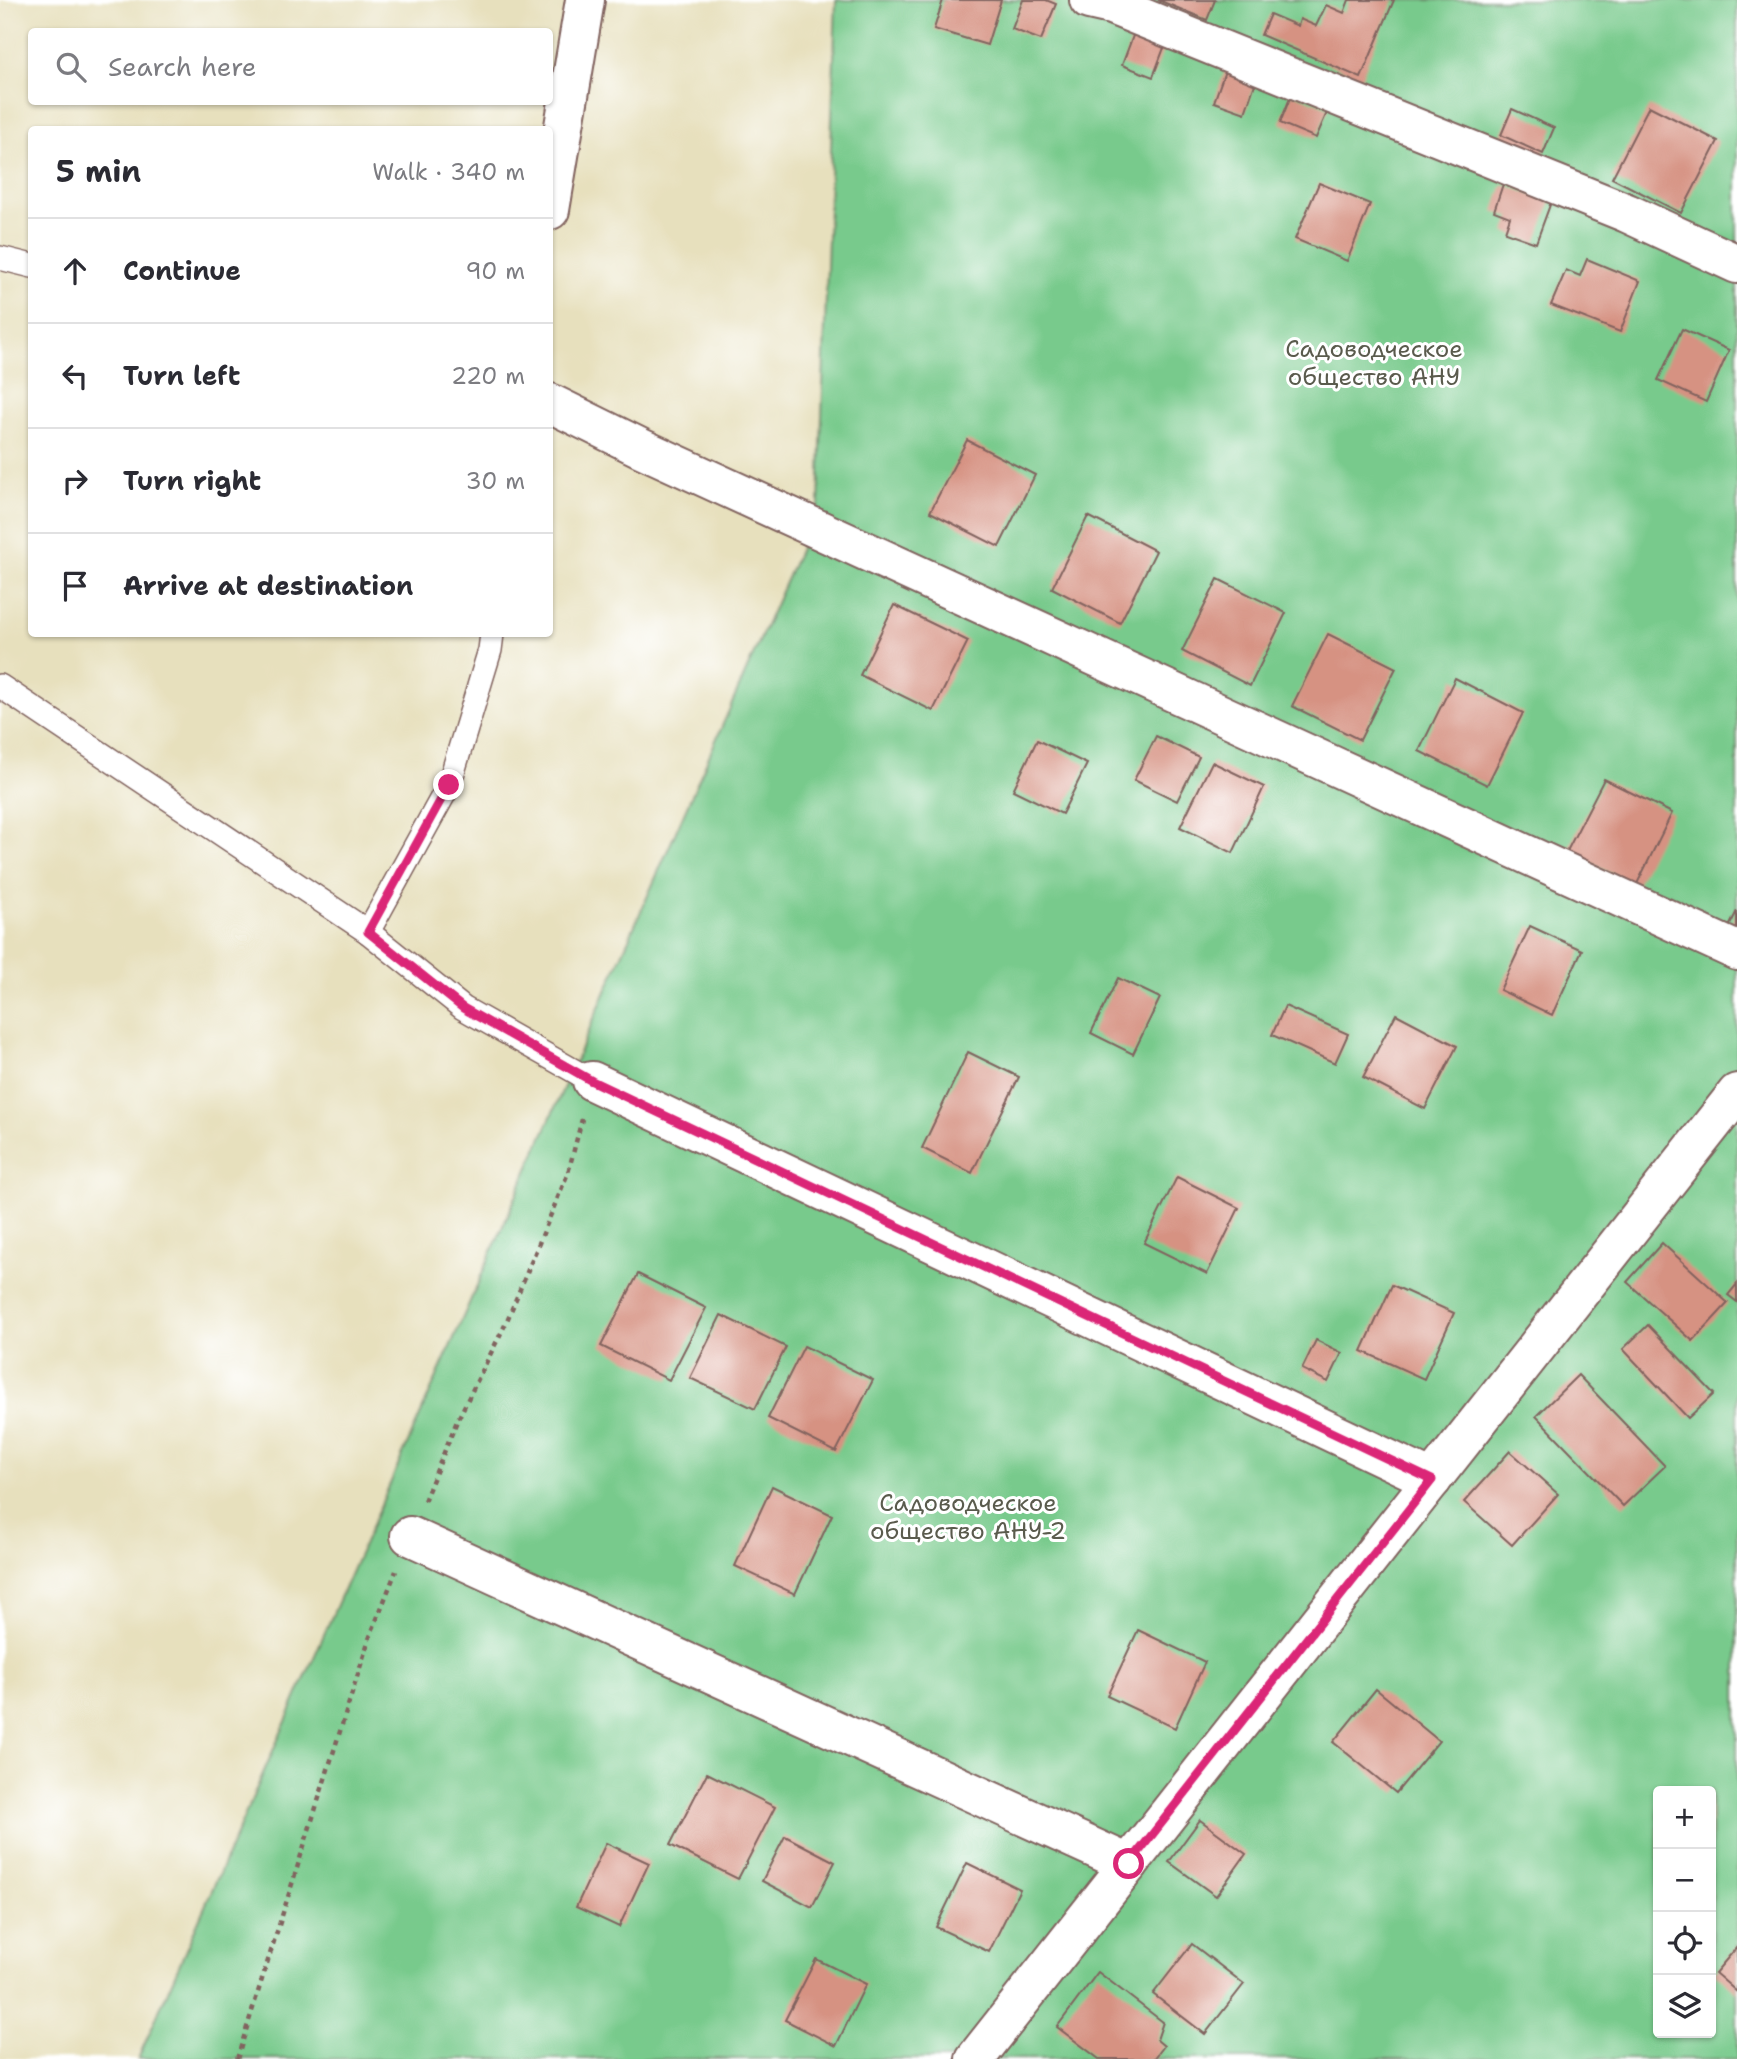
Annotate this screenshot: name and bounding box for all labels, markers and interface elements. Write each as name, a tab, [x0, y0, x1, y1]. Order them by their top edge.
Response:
search box	[28, 28, 553, 105]
icon: search	[52, 48, 90, 86]
text: Search here	[108, 49, 257, 84]
text: 5 min	[56, 151, 141, 192]
text: Walk · 340 m	[372, 157, 525, 187]
icon: ahead	[56, 252, 94, 290]
text: Continue	[123, 253, 241, 288]
text: 90 m	[465, 256, 525, 286]
park label: Садоводческое общество АНУ	[1285, 333, 1463, 393]
icon: left	[56, 357, 94, 395]
text: Turn left	[123, 358, 240, 393]
text: 220 m	[451, 361, 525, 391]
icon: right	[56, 462, 94, 500]
text: Turn right	[123, 463, 261, 498]
text: 30 m	[466, 466, 525, 496]
icon: arrive	[56, 567, 94, 605]
text: Arrive at destination	[123, 568, 413, 603]
route end	[433, 769, 464, 800]
park label: Садоводческое общество АНУ-2	[870, 1487, 1066, 1547]
map controls	[1653, 1786, 1716, 2038]
button: +	[1653, 1786, 1716, 1849]
route start	[1113, 1848, 1144, 1879]
button: −	[1653, 1849, 1716, 1912]
button: locate	[1653, 1912, 1716, 1975]
button: layers	[1653, 1975, 1716, 2038]

